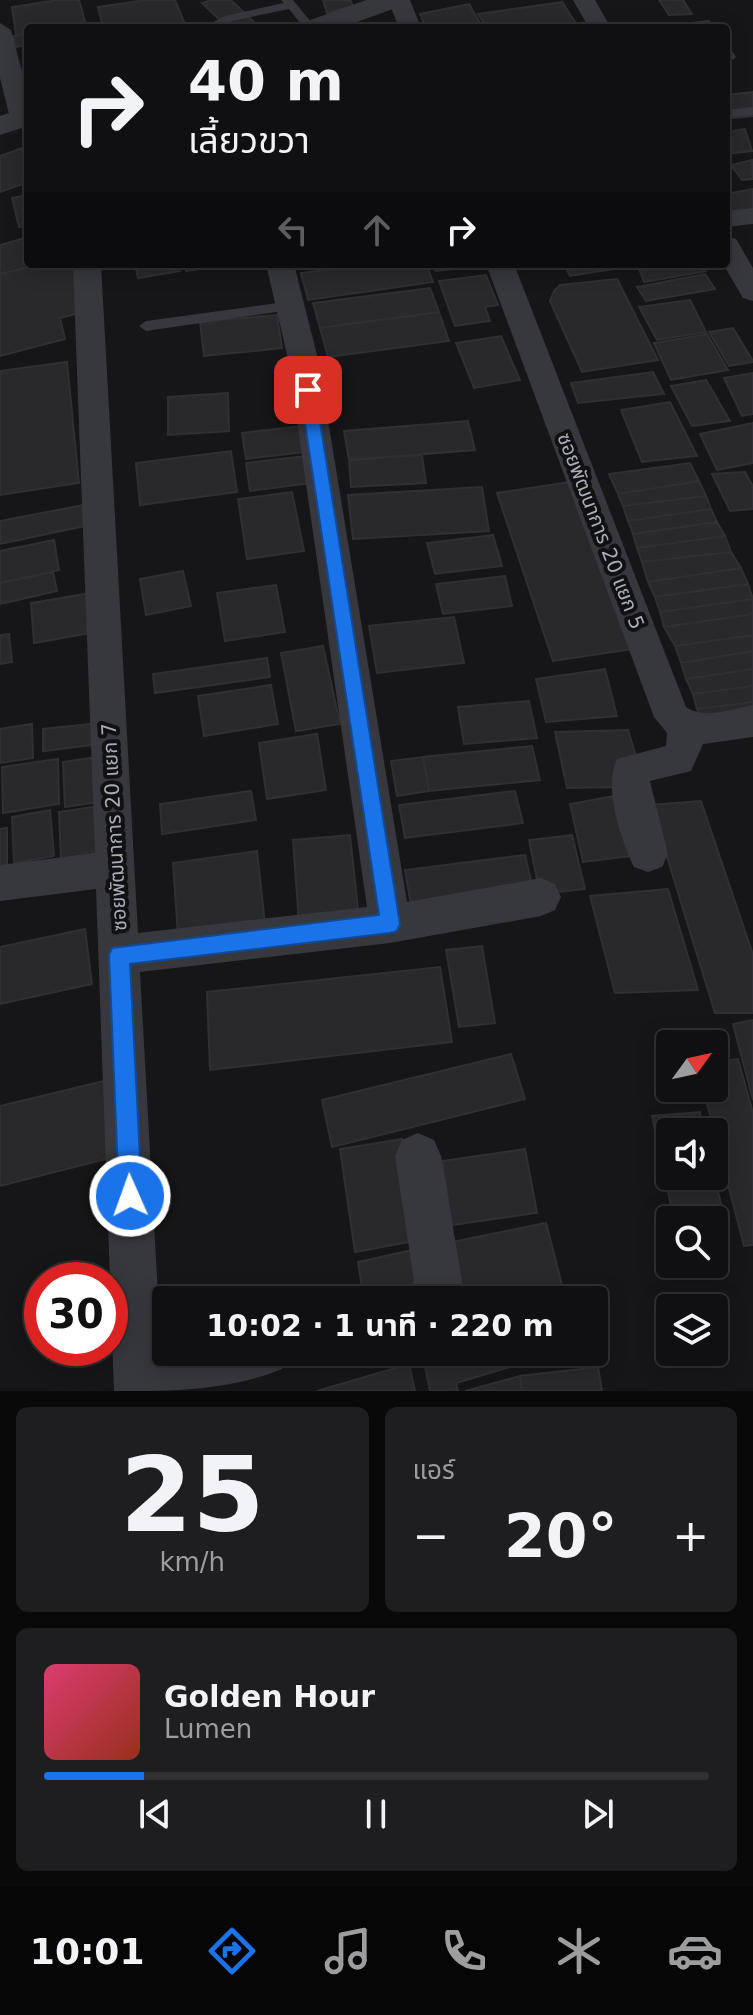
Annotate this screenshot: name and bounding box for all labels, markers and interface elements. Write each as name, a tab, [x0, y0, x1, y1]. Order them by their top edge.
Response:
text: 40 m	[188, 48, 344, 113]
icon: right	[56, 56, 160, 160]
text: เลี้ยวขวา	[188, 120, 310, 161]
icon: left	[271, 208, 315, 252]
icon: ahead	[355, 208, 399, 252]
icon: right	[439, 208, 483, 252]
pin	[274, 356, 342, 424]
icon: arrive	[286, 368, 330, 412]
street label: ซอยพัฒนาการ 20 แยก 5	[552, 429, 650, 633]
street label: ซอยพัฒนาการ 20 แยก 7	[97, 722, 131, 932]
north arrow	[656, 1030, 728, 1102]
map controls	[656, 1030, 728, 1366]
button: sound	[656, 1118, 728, 1190]
position arrow	[88, 1154, 172, 1238]
button: search	[656, 1206, 728, 1278]
speed limit sign: 30	[24, 1262, 128, 1366]
button: layers	[656, 1294, 728, 1366]
text: 10:02 · 1 นาที · 220 m	[206, 1308, 554, 1343]
text: 25	[120, 1434, 265, 1556]
text: แอร์	[413, 1455, 455, 1485]
text: 20°	[504, 1501, 618, 1571]
text: −	[413, 1510, 449, 1561]
text: +	[672, 1510, 709, 1561]
text: km/h	[159, 1547, 225, 1577]
text: Golden Hour	[164, 1679, 375, 1714]
text: Lumen	[164, 1714, 252, 1744]
icon: previous	[133, 1792, 177, 1836]
icon: pause	[354, 1792, 398, 1836]
icon: next	[576, 1792, 620, 1836]
icon: directions	[204, 1923, 260, 1979]
icon: music	[320, 1923, 376, 1979]
icon: phone	[436, 1923, 492, 1979]
icon: climate	[551, 1923, 607, 1979]
icon: car	[667, 1923, 723, 1979]
text: 10:01	[30, 1931, 144, 1972]

